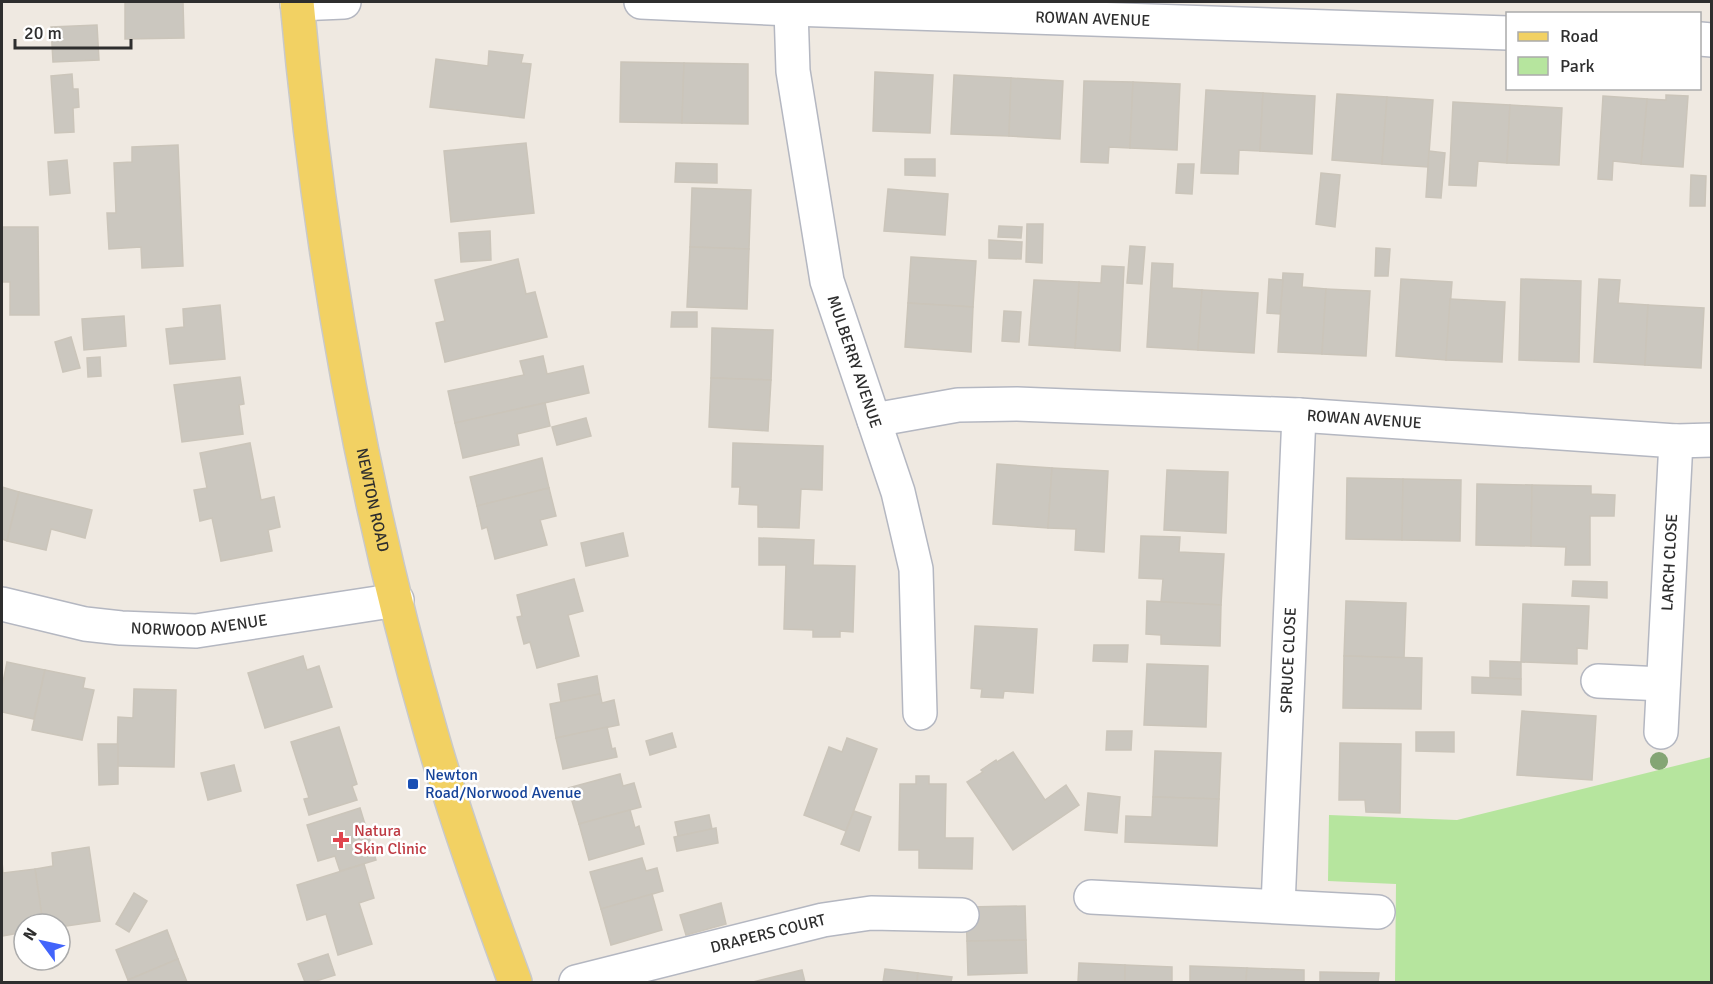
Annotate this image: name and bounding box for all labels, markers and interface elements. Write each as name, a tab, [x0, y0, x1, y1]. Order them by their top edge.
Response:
street label: ROWAN AVENUE	[1035, 7, 1151, 31]
scale bar	[15, 12, 130, 50]
legend	[1506, 12, 1701, 90]
text: 20 m	[24, 22, 62, 44]
text: Road	[1560, 25, 1599, 47]
text: Park	[1560, 55, 1595, 77]
street label: MULBERRY AVENUE	[823, 293, 886, 431]
street label: ROWAN AVENUE	[1306, 406, 1422, 433]
street label: NEWTON ROAD	[352, 446, 394, 554]
street label: LARCH CLOSE	[1657, 513, 1682, 611]
street label: SPRUCE CLOSE	[1276, 607, 1301, 714]
street label: NORWOOD AVENUE	[130, 610, 269, 641]
place label: Newton Road/Norwood Avenue	[425, 765, 581, 803]
marker: Newton Road/Norwood Avenue	[406, 777, 420, 791]
place label: Natura Skin Clinic	[354, 821, 427, 859]
marker: Natura Skin Clinic	[332, 831, 350, 849]
street label: DRAPERS COURT	[708, 910, 828, 958]
north arrow	[12, 912, 72, 972]
text: N	[19, 924, 42, 944]

